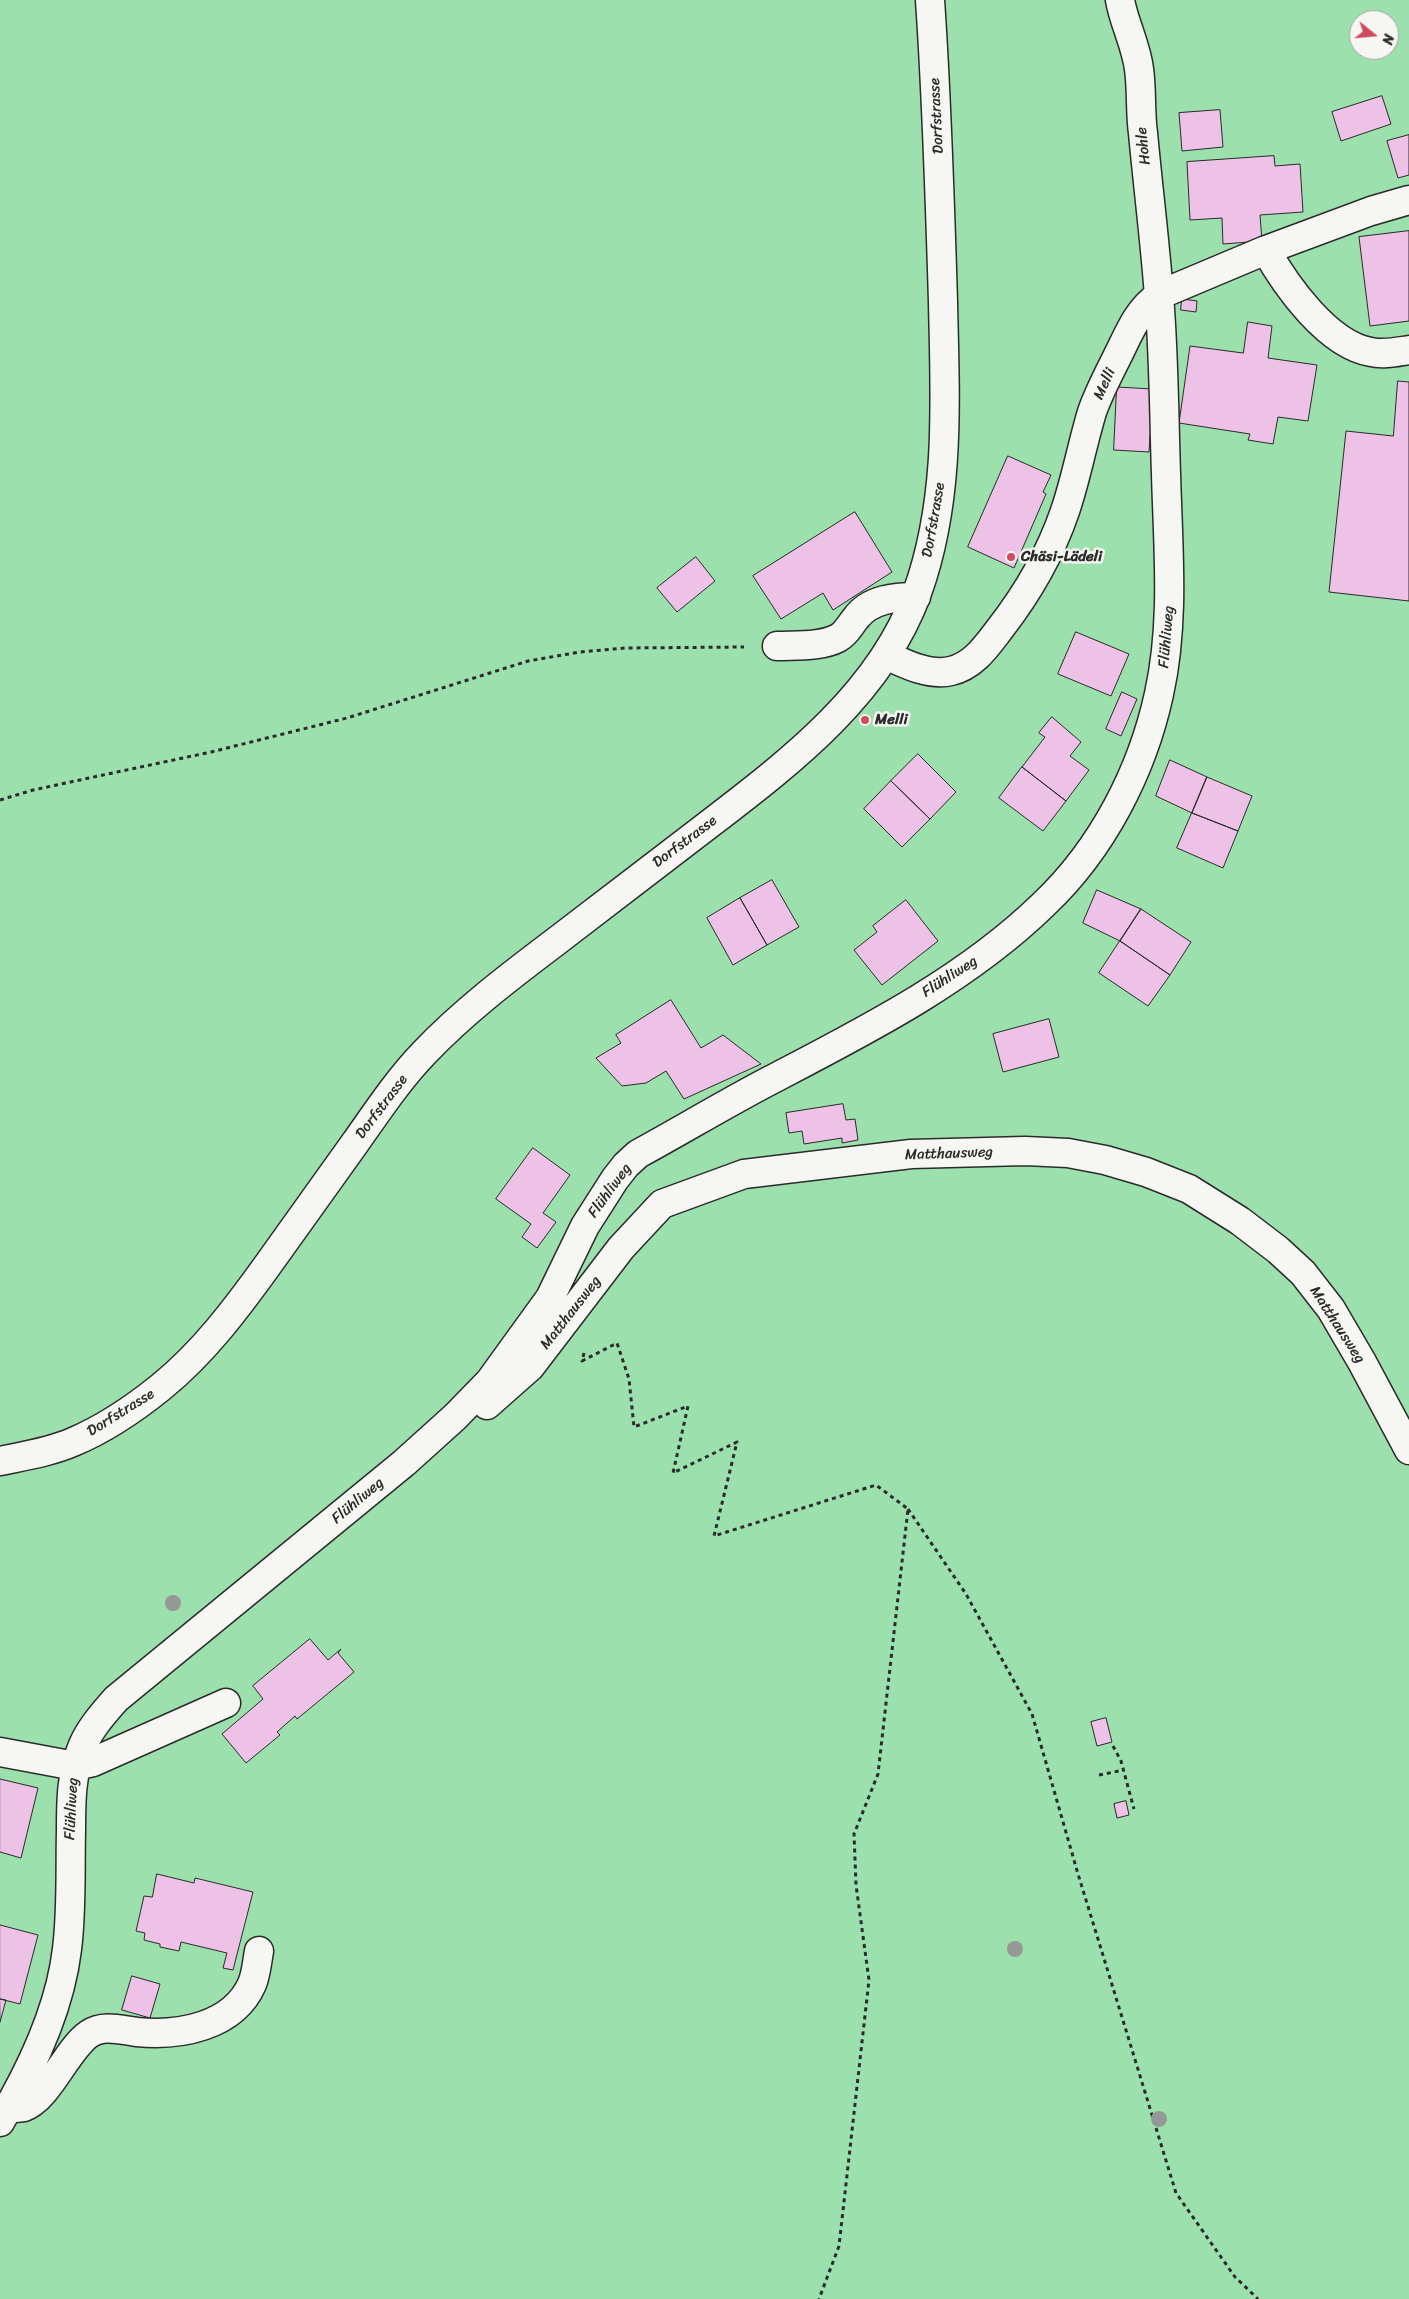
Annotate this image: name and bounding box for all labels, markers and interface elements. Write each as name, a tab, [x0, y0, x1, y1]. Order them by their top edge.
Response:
north arrow	[1349, 10, 1399, 60]
text: N	[1374, 31, 1401, 48]
street label: Dorfstrasse	[926, 78, 948, 154]
street label: Hohle	[1133, 126, 1155, 166]
street label: Melli	[1090, 365, 1120, 403]
street label: Dorfstrasse	[919, 481, 949, 559]
place label: Chäsi-Lädeli	[1021, 548, 1102, 566]
marker: Chäsi-Lädeli	[1005, 551, 1017, 563]
street label: Flühliweg	[1155, 605, 1179, 669]
place label: Melli	[875, 711, 908, 729]
marker: Melli	[859, 714, 871, 726]
street label: Dorfstrasse	[649, 812, 721, 872]
street label: Flühliweg	[919, 952, 981, 1002]
street label: Dorfstrasse	[352, 1071, 412, 1143]
street label: Matthausweg	[905, 1143, 993, 1165]
street label: Flühliweg	[584, 1160, 636, 1222]
street label: Matthausweg	[537, 1273, 605, 1353]
street label: Matthausweg	[1305, 1283, 1369, 1367]
street label: Dorfstrasse	[84, 1385, 158, 1441]
street label: Flühliweg	[328, 1474, 388, 1528]
street label: Flühliweg	[61, 1777, 83, 1841]

